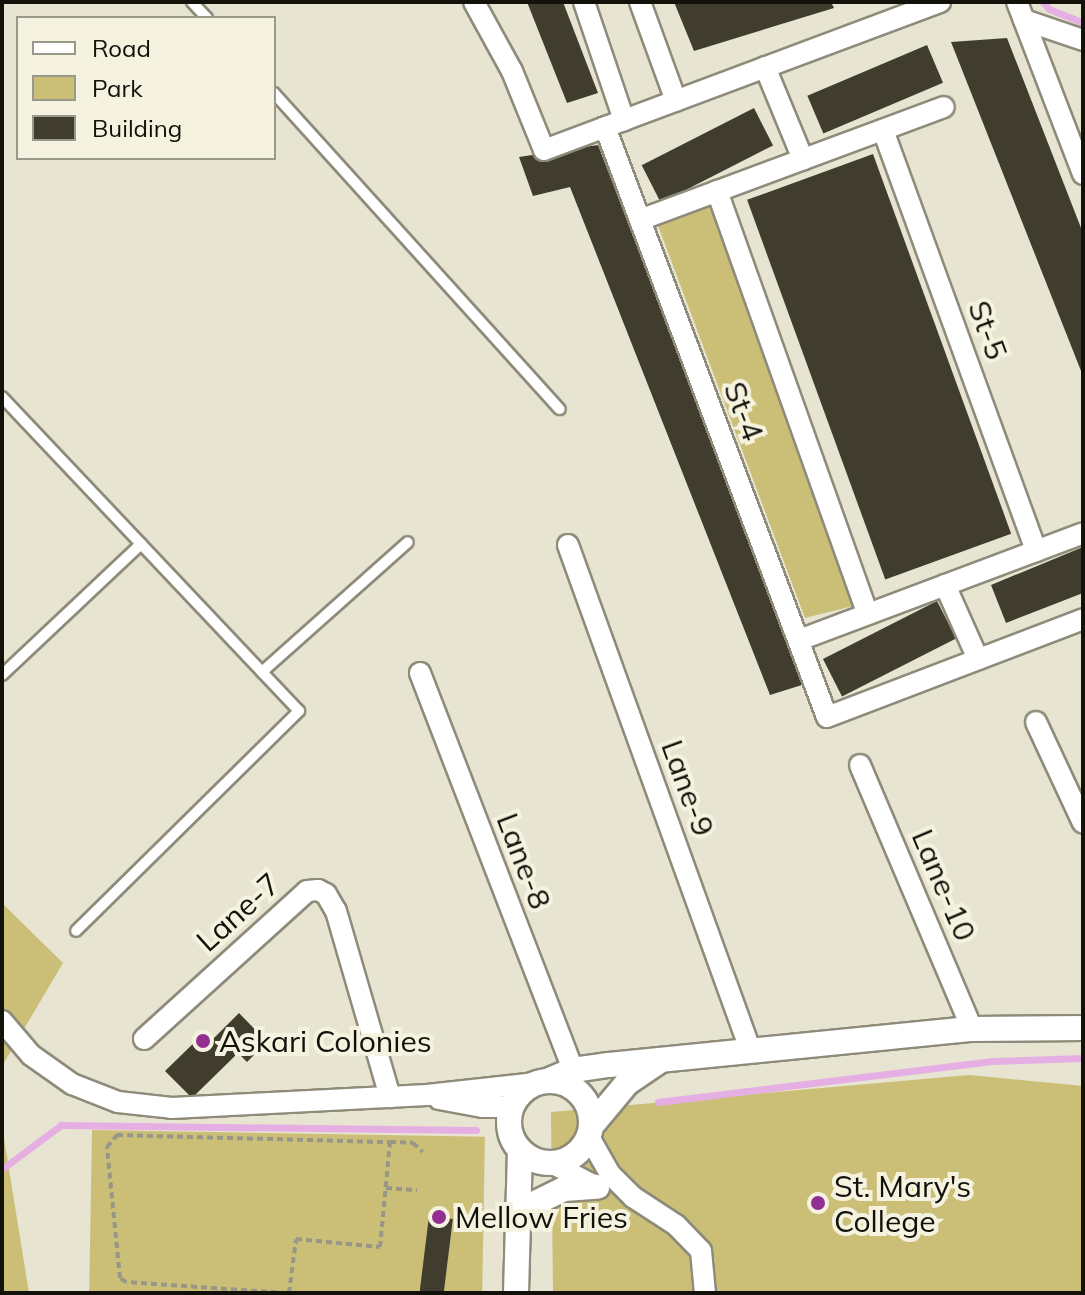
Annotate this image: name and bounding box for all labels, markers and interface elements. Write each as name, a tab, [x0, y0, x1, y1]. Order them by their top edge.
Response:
legend	[16, 16, 276, 160]
text: Road	[92, 33, 151, 63]
text: Park	[92, 73, 143, 103]
text: Building	[92, 113, 182, 143]
street label: St-5	[961, 296, 1015, 364]
street label: St-4	[717, 377, 771, 445]
street label: Lane-9	[654, 735, 722, 841]
street label: Lane-8	[489, 808, 559, 914]
street label: Lane-10	[904, 824, 984, 946]
street label: Lane-7	[189, 865, 287, 959]
place label: Askari Colonies	[219, 1023, 432, 1059]
marker: Askari Colonies	[194, 1032, 212, 1050]
place label: St. Mary's College	[834, 1168, 971, 1238]
marker: St. Mary's College	[809, 1194, 827, 1212]
place label: Mellow Fries	[455, 1199, 628, 1235]
marker: Mellow Fries	[430, 1208, 448, 1226]

